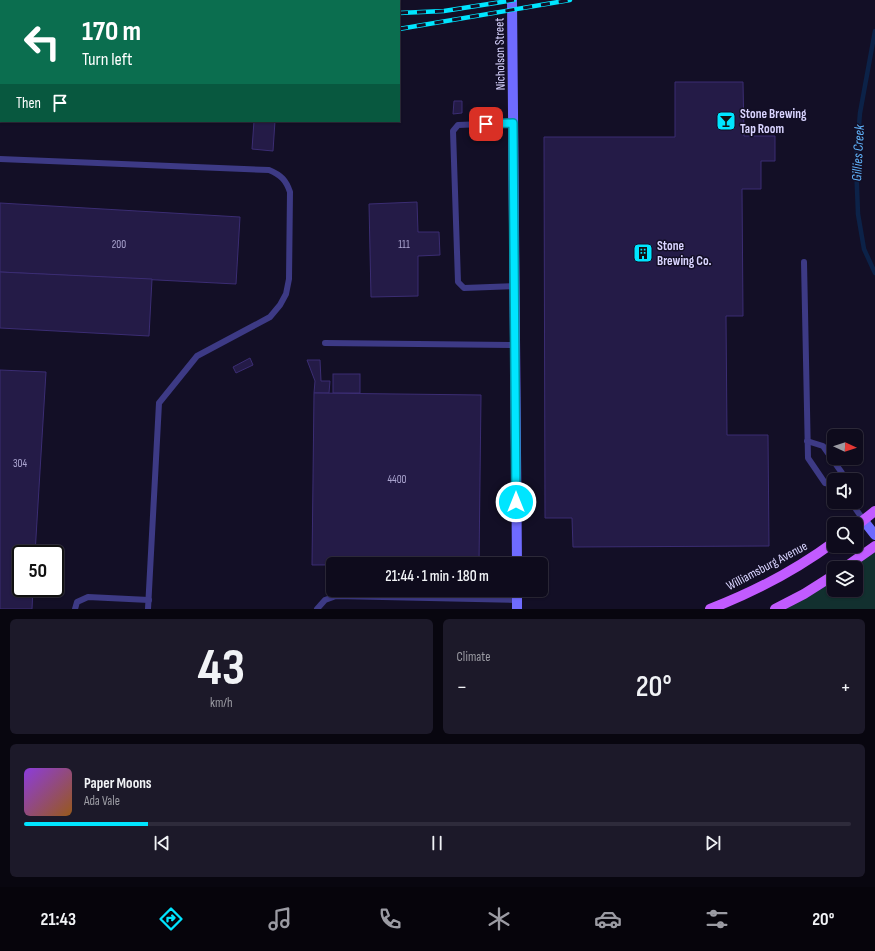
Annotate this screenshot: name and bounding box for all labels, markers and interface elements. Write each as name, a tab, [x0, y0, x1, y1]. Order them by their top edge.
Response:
text: 170 m	[82, 15, 141, 48]
icon: left	[16, 16, 68, 68]
street label: Nicholson Street	[491, 17, 509, 91]
text: Turn left	[82, 49, 133, 70]
icon: arrive	[49, 92, 71, 114]
text: Then	[16, 94, 41, 113]
place label: Stone Brewing Tap Room	[740, 106, 807, 137]
pin	[469, 107, 503, 141]
bar icon: Stone Brewing Tap Room	[715, 110, 737, 132]
icon: arrive	[475, 113, 497, 135]
water label: Gillies Creek	[848, 124, 868, 182]
house number: 200	[112, 238, 126, 251]
house number: 111	[398, 238, 410, 251]
place label: Stone Brewing Co.	[657, 238, 712, 269]
building icon: Stone Brewing Co.	[632, 242, 654, 264]
north arrow	[827, 429, 863, 465]
map controls	[827, 429, 863, 597]
house number: 304	[13, 457, 27, 470]
house number: 4400	[387, 473, 407, 486]
button: sound	[827, 473, 863, 509]
position arrow	[495, 481, 537, 523]
button: search	[827, 517, 863, 553]
street label: Williamsburg Avenue	[724, 538, 810, 594]
speed limit sign: 50	[12, 545, 64, 597]
button: layers	[827, 561, 863, 597]
text: 21:44 · 1 min · 180 m	[385, 567, 489, 586]
text: 43	[197, 637, 245, 700]
text: Climate	[457, 649, 490, 665]
text: 20°	[636, 669, 672, 705]
text: −	[457, 674, 467, 701]
text: +	[840, 674, 851, 701]
text: km/h	[210, 695, 232, 711]
text: Paper Moons	[84, 774, 152, 793]
text: Ada Vale	[84, 793, 120, 809]
icon: previous	[151, 832, 173, 854]
icon: pause	[426, 832, 448, 854]
icon: next	[702, 832, 724, 854]
icon: directions	[157, 905, 185, 933]
icon: music	[266, 905, 294, 933]
icon: phone	[376, 905, 404, 933]
icon: climate	[485, 905, 513, 933]
icon: car	[594, 905, 622, 933]
icon: filters	[703, 905, 731, 933]
text: 21:43	[41, 909, 76, 930]
text: 20°	[812, 909, 834, 930]

